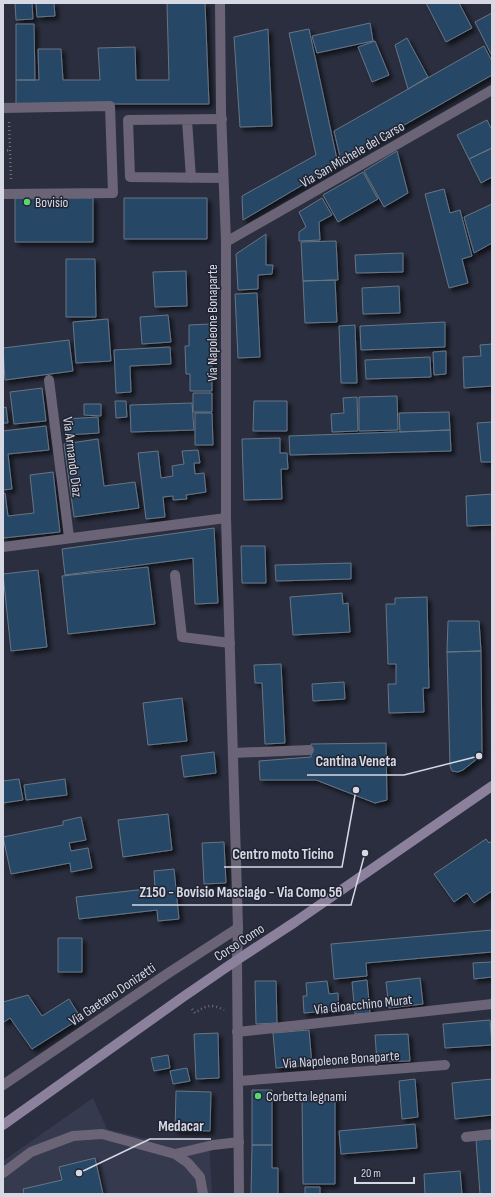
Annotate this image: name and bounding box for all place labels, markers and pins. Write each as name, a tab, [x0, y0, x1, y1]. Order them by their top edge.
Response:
place label: Bovisio	[35, 194, 69, 211]
marker: Bovisio	[22, 197, 32, 207]
callout: Cantina Veneta	[307, 748, 404, 775]
callout: Centro moto Ticino	[224, 840, 342, 867]
callout: Z150 - Bovisio Masciago - Via Como 56	[132, 878, 351, 905]
place label: Corbetta legnami	[266, 1088, 347, 1105]
marker: Corbetta legnami	[253, 1091, 263, 1101]
callout: Medacar	[150, 1112, 211, 1139]

